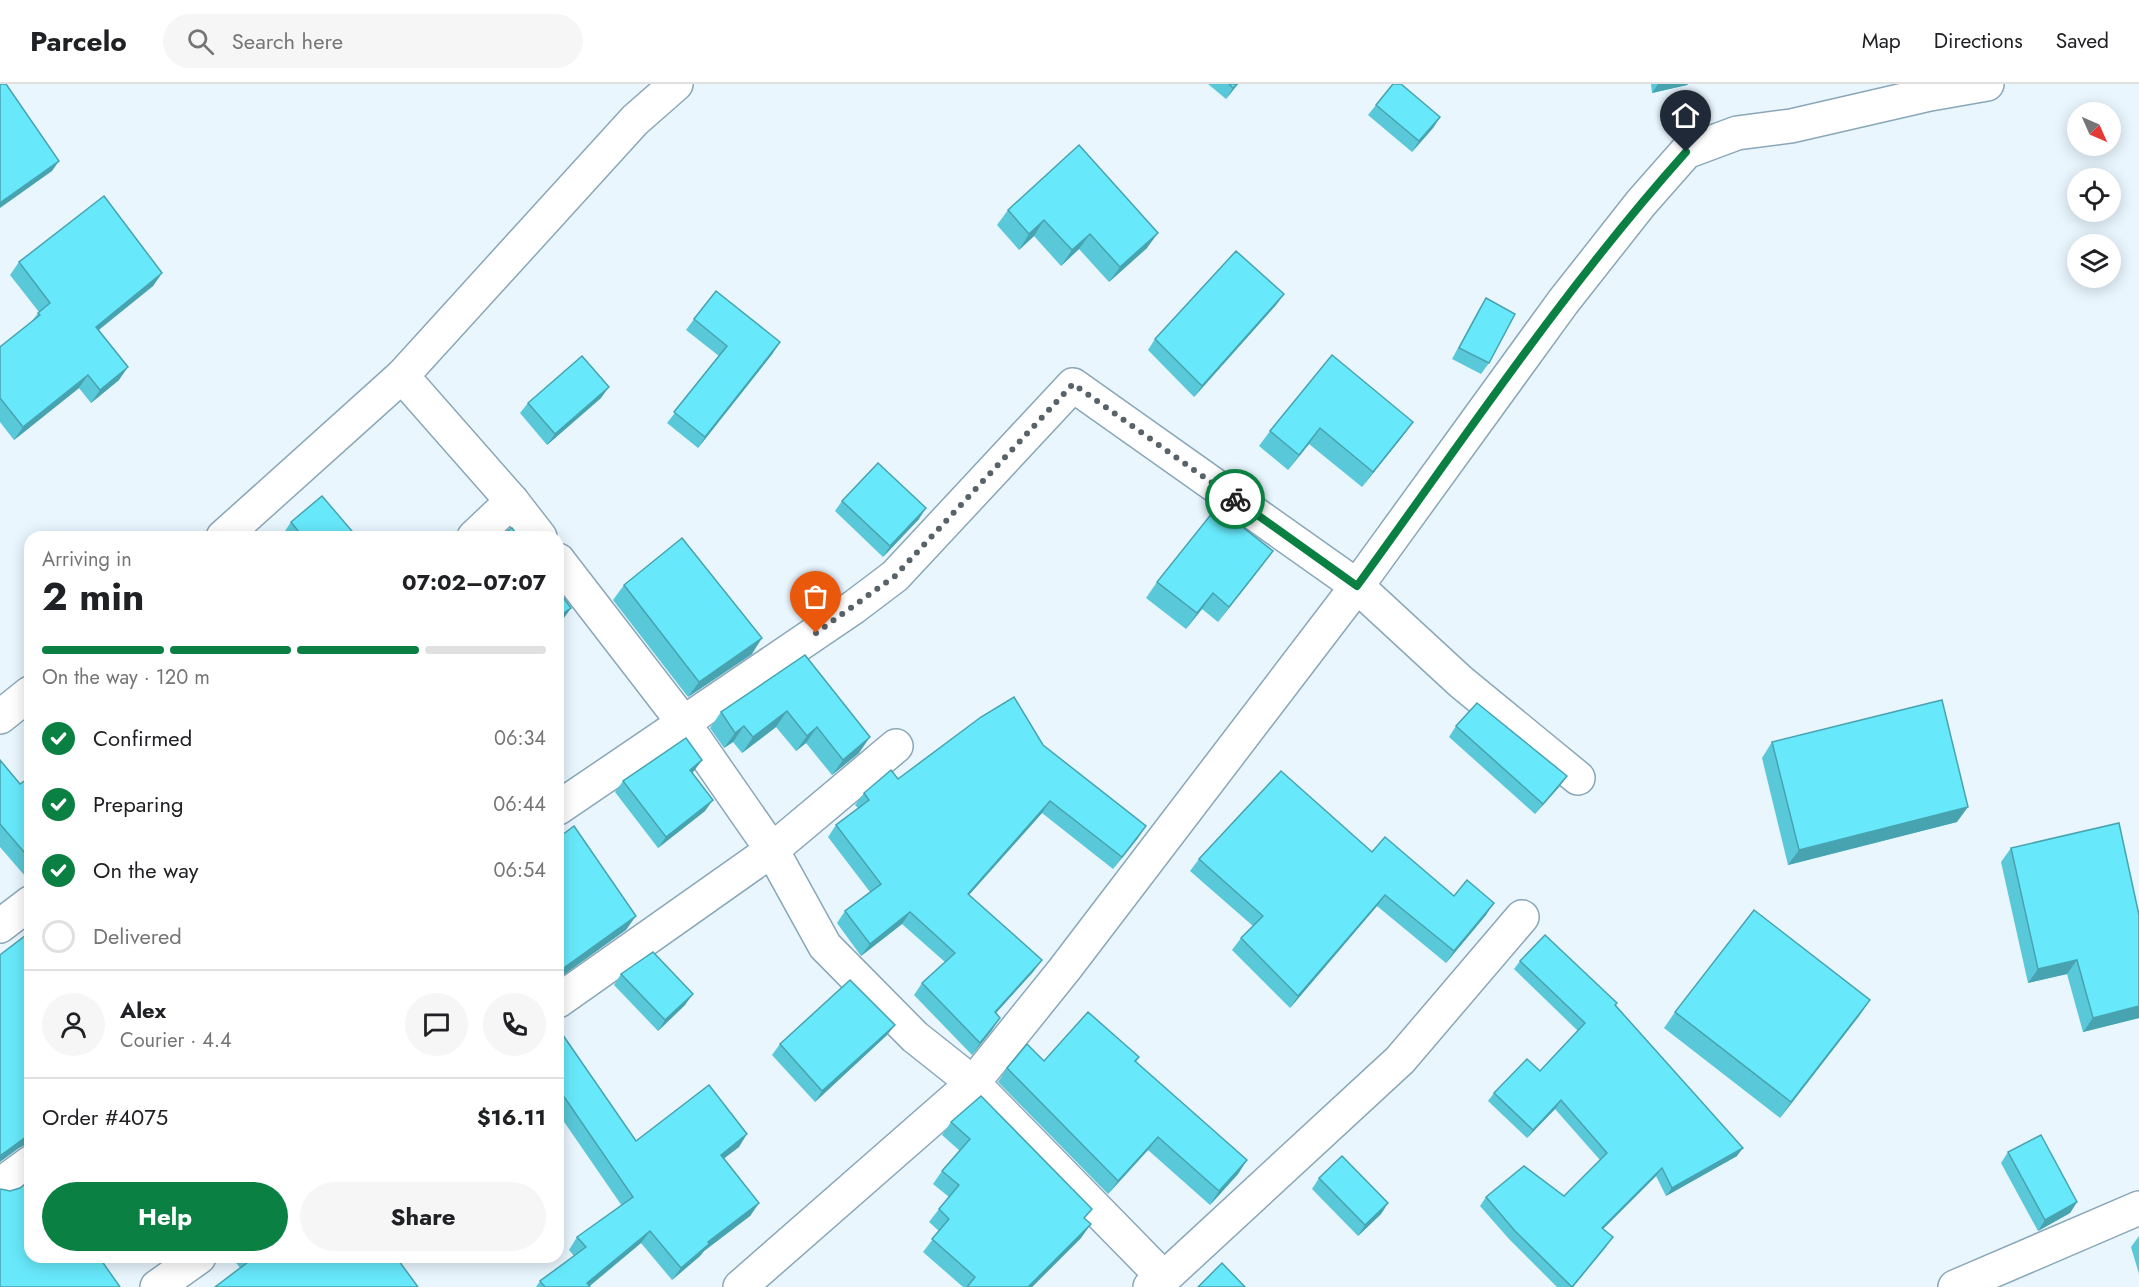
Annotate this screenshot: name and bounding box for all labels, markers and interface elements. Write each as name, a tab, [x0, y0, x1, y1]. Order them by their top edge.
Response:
search box	[163, 14, 583, 68]
text: Parcelo	[30, 21, 127, 62]
icon: search	[184, 25, 217, 58]
text: Search here	[232, 25, 343, 57]
text: Map	[1862, 26, 1901, 56]
text: Directions	[1934, 26, 2023, 56]
text: Saved	[2056, 26, 2109, 56]
pin	[1660, 90, 1711, 152]
icon: home	[1669, 99, 1702, 132]
north arrow	[2067, 102, 2121, 156]
map controls	[2067, 102, 2121, 288]
button: locate	[2067, 168, 2121, 222]
button: layers	[2067, 234, 2121, 288]
courier	[1205, 469, 1265, 529]
icon: bike	[1219, 483, 1252, 516]
text: Arriving in	[42, 545, 132, 574]
text: 07:02–07:07	[402, 566, 546, 598]
text: 2 min	[42, 568, 144, 625]
pin	[790, 571, 841, 633]
icon: bag	[799, 580, 832, 613]
text: On the way · 120 m	[42, 663, 210, 692]
icon: check	[42, 722, 75, 755]
text: Confirmed	[93, 722, 192, 754]
text: 06:34	[494, 724, 546, 753]
icon: check	[42, 788, 75, 821]
text: Preparing	[93, 788, 184, 820]
text: 06:44	[493, 790, 546, 819]
icon: check	[42, 854, 75, 887]
text: On the way	[93, 854, 198, 886]
text: 06:54	[494, 856, 546, 885]
text: Delivered	[93, 920, 182, 952]
button: person	[42, 993, 105, 1056]
button: chat	[405, 993, 468, 1056]
button: phone	[483, 993, 546, 1056]
text: Alex	[120, 994, 166, 1026]
text: Courier · 4.4	[120, 1026, 232, 1055]
text: Order #4075	[42, 1101, 168, 1133]
text: $16.11	[477, 1101, 546, 1133]
button: Help	[42, 1182, 288, 1251]
button: Share	[300, 1182, 546, 1251]

